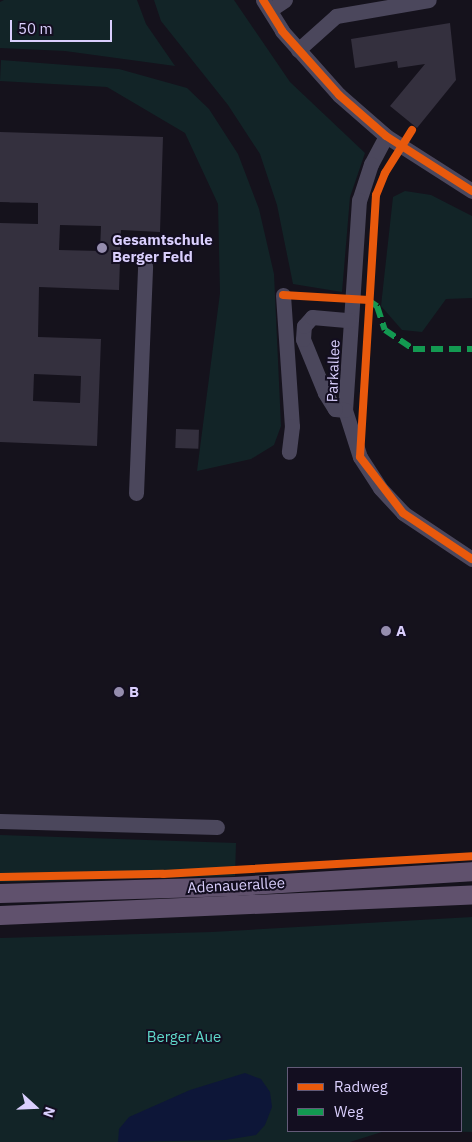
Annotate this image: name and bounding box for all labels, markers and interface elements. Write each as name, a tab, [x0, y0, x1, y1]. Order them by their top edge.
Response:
scale bar	[12, 10, 115, 42]
text: 50 m	[18, 19, 53, 38]
place label: Gesamtschule Berger Feld	[112, 230, 213, 265]
marker: Gesamtschule Berger Feld	[96, 242, 108, 254]
street label: Parkallee	[323, 339, 343, 403]
place label: A	[396, 622, 406, 640]
marker: A	[380, 625, 392, 637]
place label: B	[129, 683, 139, 701]
marker: B	[113, 686, 125, 698]
street label: Adenauerallee	[187, 873, 285, 897]
park label: Berger Aue	[147, 1028, 221, 1046]
legend	[287, 1067, 462, 1132]
text: Radweg	[334, 1077, 388, 1096]
north arrow	[10, 1082, 60, 1132]
text: Weg	[334, 1102, 363, 1121]
text: N	[39, 1104, 59, 1120]

